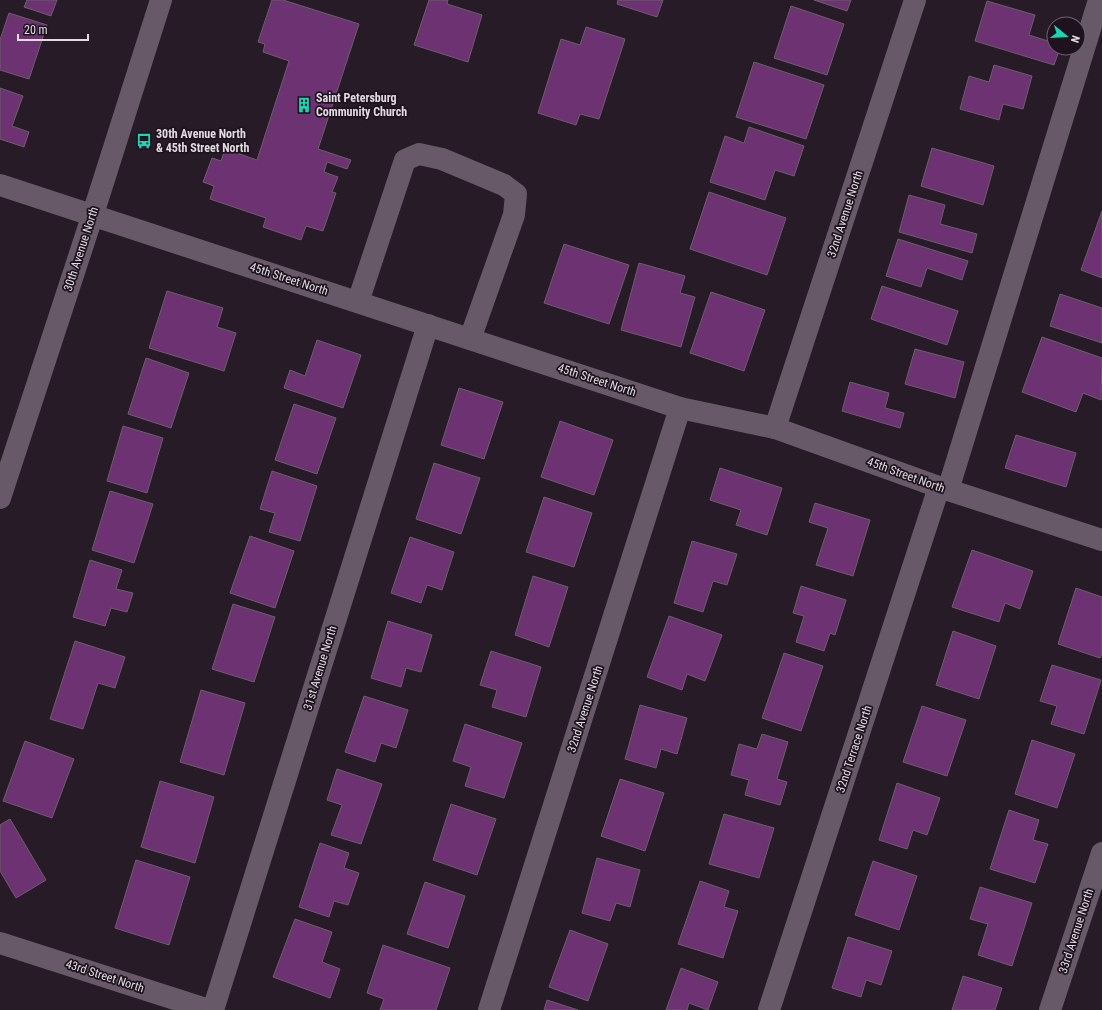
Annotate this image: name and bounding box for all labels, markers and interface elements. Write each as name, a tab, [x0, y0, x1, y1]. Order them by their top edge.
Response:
scale bar	[18, 16, 88, 42]
north arrow	[1046, 16, 1086, 56]
text: 20 m	[24, 23, 48, 37]
text: N	[1068, 34, 1082, 44]
place label: Saint Petersburg Community Church	[316, 91, 407, 119]
building icon: Saint Petersburg Community Church	[295, 96, 313, 114]
place label: 30th Avenue North & 45th Street North	[156, 127, 249, 155]
bus stop icon: 30th Avenue North & 45th Street North	[135, 132, 153, 150]
street label: 32nd Avenue North	[824, 169, 866, 259]
street label: 30th Avenue North	[61, 205, 101, 293]
street label: 45th Street North	[248, 260, 330, 298]
street label: 45th Street North	[556, 361, 638, 399]
street label: 45th Street North	[865, 454, 947, 496]
street label: 31st Avenue North	[300, 624, 340, 712]
street label: 32nd Avenue North	[564, 664, 606, 754]
street label: 32nd Terrace North	[833, 703, 875, 794]
street label: 33rd Avenue North	[1056, 887, 1096, 975]
street label: 43rd Street North	[64, 957, 146, 995]

